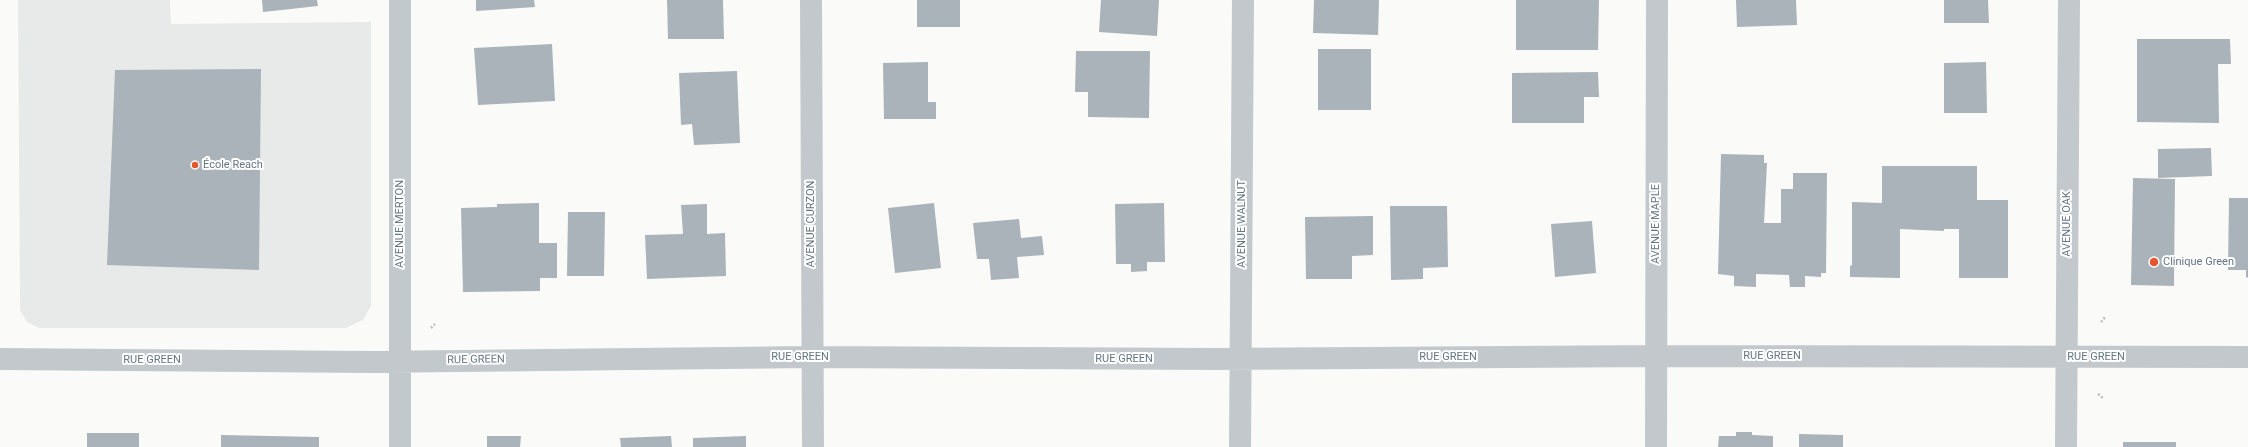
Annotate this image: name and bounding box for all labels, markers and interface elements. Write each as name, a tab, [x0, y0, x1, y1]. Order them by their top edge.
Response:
place label: École Reach	[203, 158, 263, 172]
marker: École Reach	[190, 160, 200, 170]
street label: AVENUE MERTON	[393, 180, 407, 268]
street label: AVENUE WALNUT	[1235, 180, 1249, 268]
street label: AVENUE CURZON	[804, 181, 818, 267]
street label: AVENUE MAPLE	[1649, 184, 1663, 264]
street label: AVENUE OAK	[2060, 191, 2074, 257]
place label: Clinique Green	[2163, 255, 2234, 269]
marker: Clinique Green	[2148, 256, 2160, 268]
street label: RUE GREEN	[1743, 349, 1801, 363]
street label: RUE GREEN	[771, 350, 829, 364]
street label: RUE GREEN	[1419, 350, 1477, 364]
street label: RUE GREEN	[2067, 350, 2125, 364]
street label: RUE GREEN	[1095, 352, 1153, 366]
street label: RUE GREEN	[123, 353, 181, 367]
street label: RUE GREEN	[447, 353, 505, 367]

